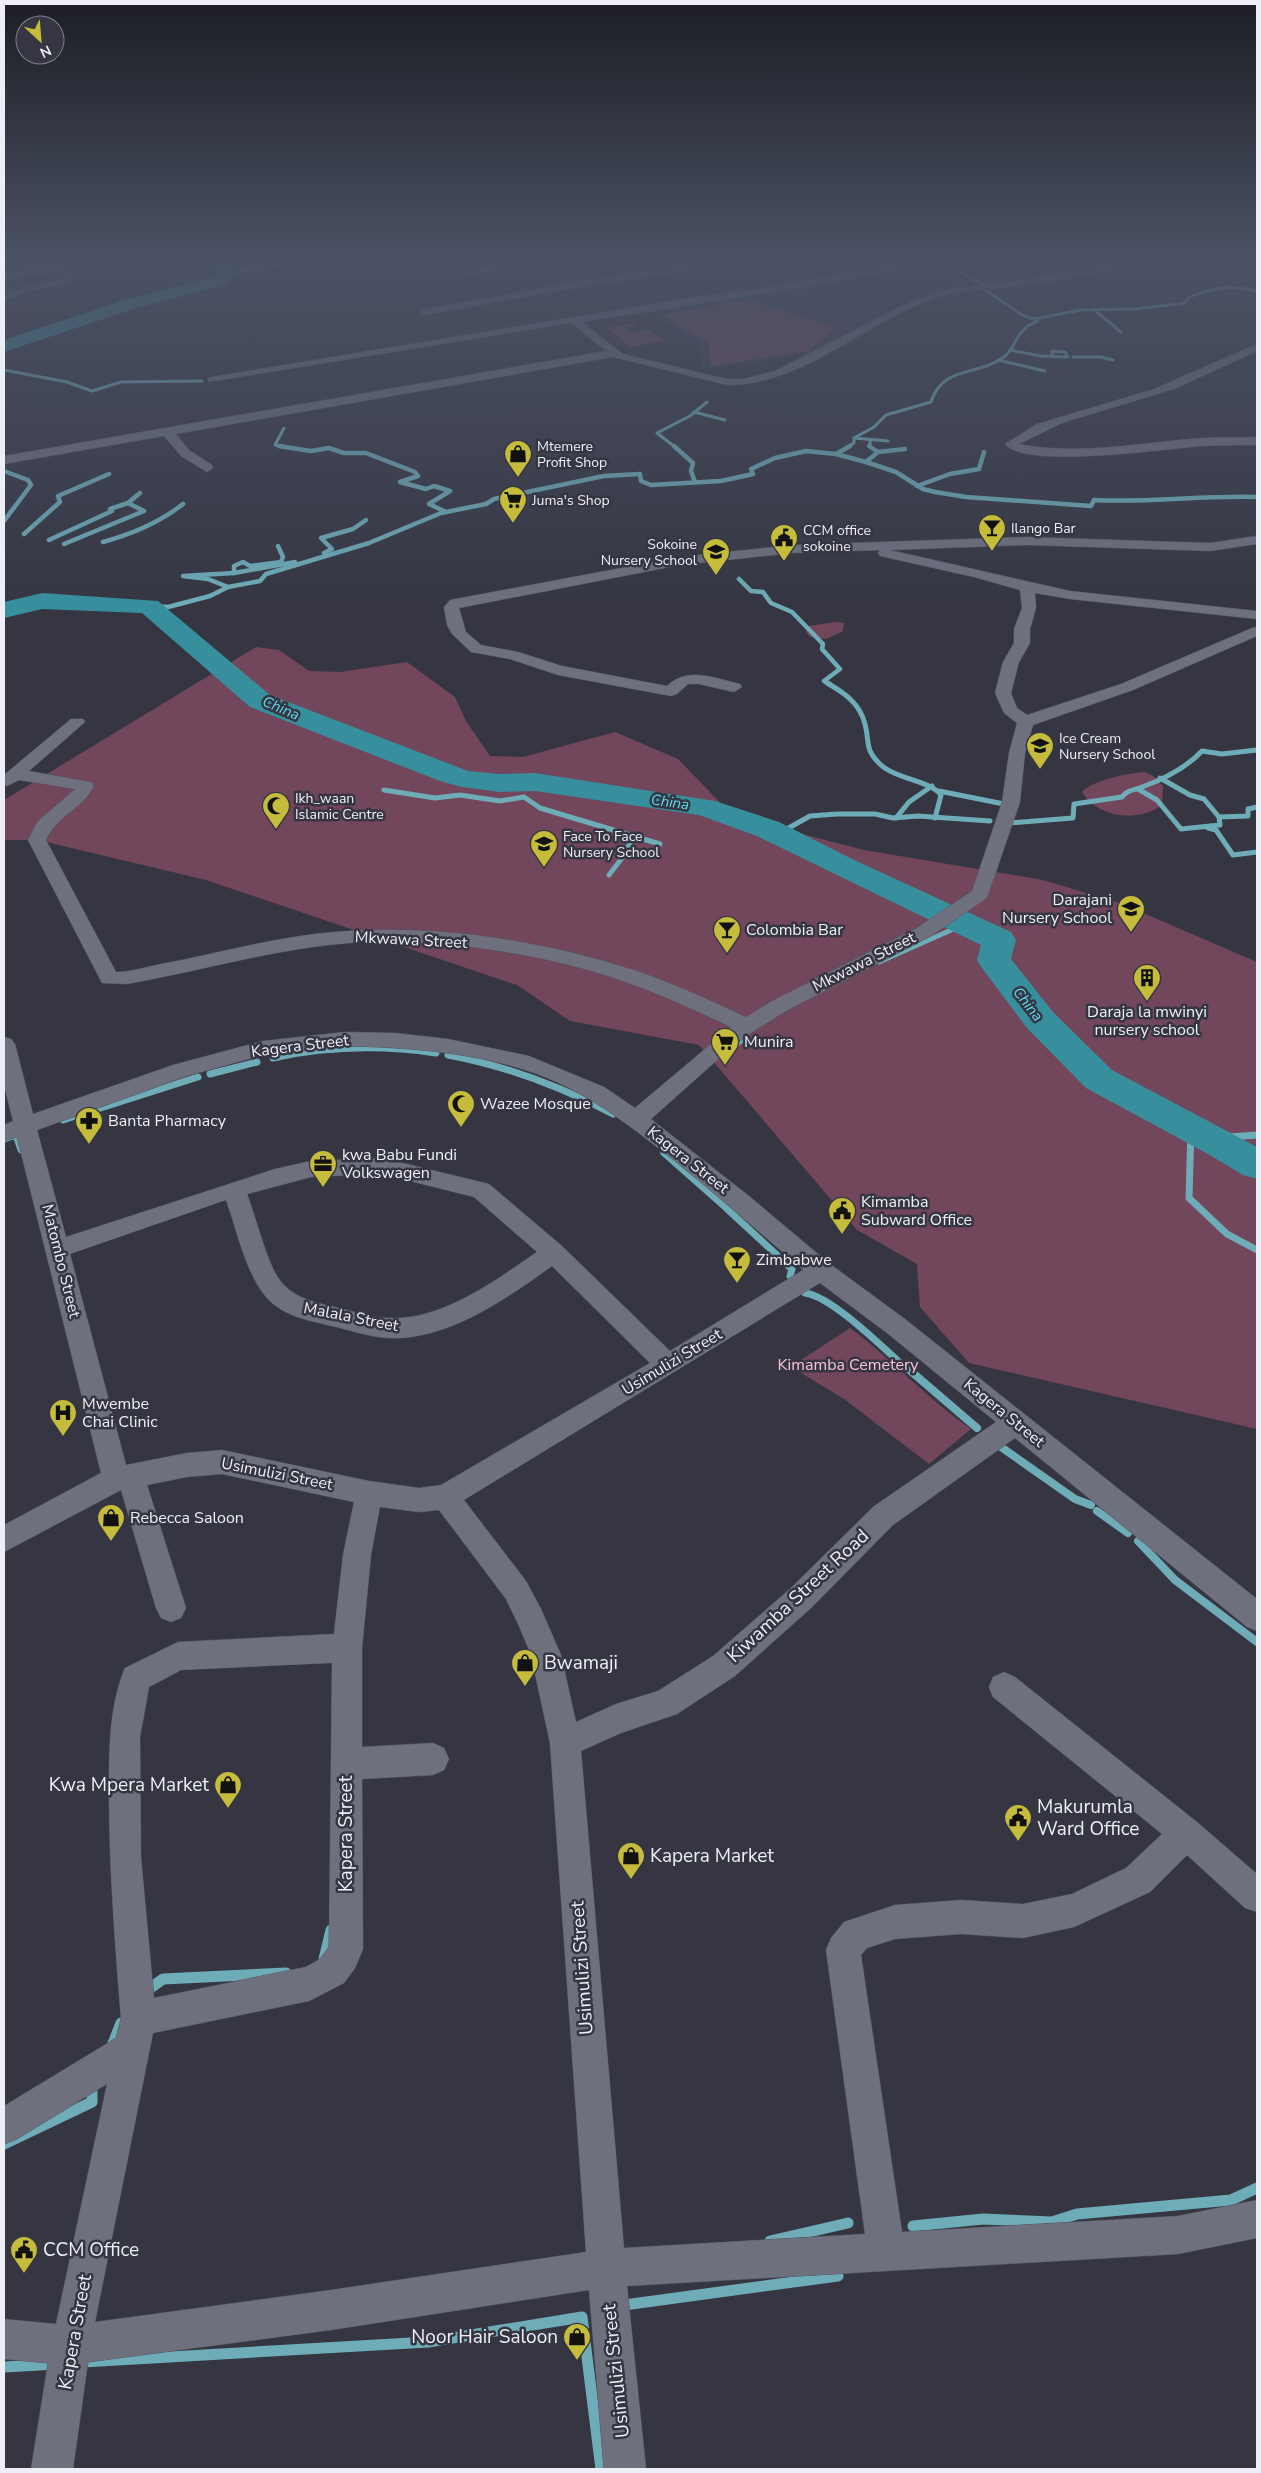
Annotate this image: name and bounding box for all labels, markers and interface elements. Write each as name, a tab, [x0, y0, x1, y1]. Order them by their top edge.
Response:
north arrow	[15, 15, 65, 65]
text: N	[37, 40, 54, 62]
place label: Mtemere Profit Shop	[537, 437, 607, 472]
shop icon: Mtemere Profit Shop	[503, 439, 533, 478]
supermarket icon: Juma's Shop	[498, 485, 528, 524]
place label: Juma's Shop	[531, 491, 610, 510]
bar icon: Ilango Bar	[977, 513, 1007, 552]
place label: Ilango Bar	[1011, 519, 1076, 538]
place label: CCM office sokoine	[803, 521, 871, 556]
public building icon: CCM office sokoine	[769, 523, 799, 562]
place label: Sokoine Nursery School	[601, 535, 698, 570]
school or university icon: Sokoine Nursery School	[701, 537, 731, 576]
water label: China	[259, 691, 303, 725]
place label: Ice Cream Nursery School	[1059, 729, 1156, 764]
school or university icon: Ice Cream Nursery School	[1025, 731, 1055, 770]
place label: Ikh_waan Islamic Centre	[295, 789, 384, 824]
water label: China	[650, 789, 691, 815]
mosque icon: Ikh_waan Islamic Centre	[261, 791, 291, 830]
place label: Face To Face Nursery School	[563, 827, 660, 862]
school or university icon: Face To Face Nursery School	[529, 829, 559, 868]
place label: Darajani Nursery School	[1002, 889, 1112, 929]
school or university icon: Darajani Nursery School	[1116, 894, 1146, 933]
bar icon: Colombia Bar	[712, 915, 742, 954]
place label: Colombia Bar	[746, 919, 843, 941]
street label: Mkwawa Street	[354, 926, 468, 954]
street label: Mkwawa Street	[809, 926, 920, 997]
building icon: Daraja la mwinyi nursery school	[1132, 963, 1162, 1002]
water label: China	[1008, 983, 1048, 1025]
place label: Daraja la mwinyi nursery school	[1087, 1001, 1207, 1041]
supermarket icon: Munira	[710, 1027, 740, 1066]
street label: Kagera Street	[250, 1029, 351, 1063]
place label: Munira	[744, 1031, 794, 1053]
mosque icon: Wazee Mosque	[446, 1089, 476, 1128]
place label: Wazee Mosque	[480, 1093, 591, 1115]
pharmacy icon: Banta Pharmacy	[74, 1106, 104, 1145]
place label: Banta Pharmacy	[108, 1110, 227, 1132]
street label: Kagera Street	[643, 1121, 734, 1199]
place label: kwa Babu Fundi Volkswagen	[341, 1144, 457, 1184]
office icon: kwa Babu Fundi Volkswagen	[308, 1149, 338, 1188]
place label: Kimamba Subward Office	[861, 1191, 972, 1231]
public building icon: Kimamba Subward Office	[827, 1196, 857, 1235]
street label: Matombo Street	[36, 1202, 86, 1320]
bar icon: Zimbabwe	[722, 1245, 752, 1284]
place label: Zimbabwe	[756, 1249, 832, 1271]
street label: Malala Street	[302, 1297, 401, 1337]
street label: Usimulizi Street	[618, 1323, 726, 1401]
park label: Kimamba Cemetery	[778, 1354, 919, 1376]
street label: Kagera Street	[959, 1374, 1049, 1453]
place label: Mwembe Chai Clinic	[82, 1393, 158, 1433]
hospital icon: Mwembe Chai Clinic	[48, 1398, 78, 1437]
street label: Usimulizi Street	[219, 1452, 335, 1496]
shop icon: Rebecca Saloon	[96, 1503, 126, 1542]
place label: Rebecca Saloon	[130, 1507, 244, 1529]
street label: Kiwamba Street Road	[721, 1523, 875, 1669]
shop icon: Bwamaji	[510, 1648, 540, 1687]
place label: Bwamaji	[544, 1650, 618, 1676]
shop icon: Kwa Mpera Market	[213, 1770, 243, 1809]
place label: Kwa Mpera Market	[49, 1772, 209, 1798]
street label: Kapera Street	[333, 1775, 359, 1892]
place label: Makurumla Ward Office	[1037, 1794, 1139, 1842]
public building icon: Makurumla Ward Office	[1003, 1803, 1033, 1842]
shop icon: Kapera Market	[616, 1841, 646, 1880]
place label: Kapera Market	[650, 1843, 774, 1869]
street label: Usimulizi Street	[564, 1900, 600, 2036]
public building icon: CCM Office	[9, 2235, 39, 2274]
place label: CCM Office	[43, 2237, 139, 2263]
street label: Kapera Street	[52, 2272, 98, 2392]
street label: Usimulizi Street	[596, 2303, 636, 2439]
shop icon: Noor Hair Saloon	[562, 2322, 592, 2361]
place label: Noor Hair Saloon	[411, 2324, 558, 2350]

